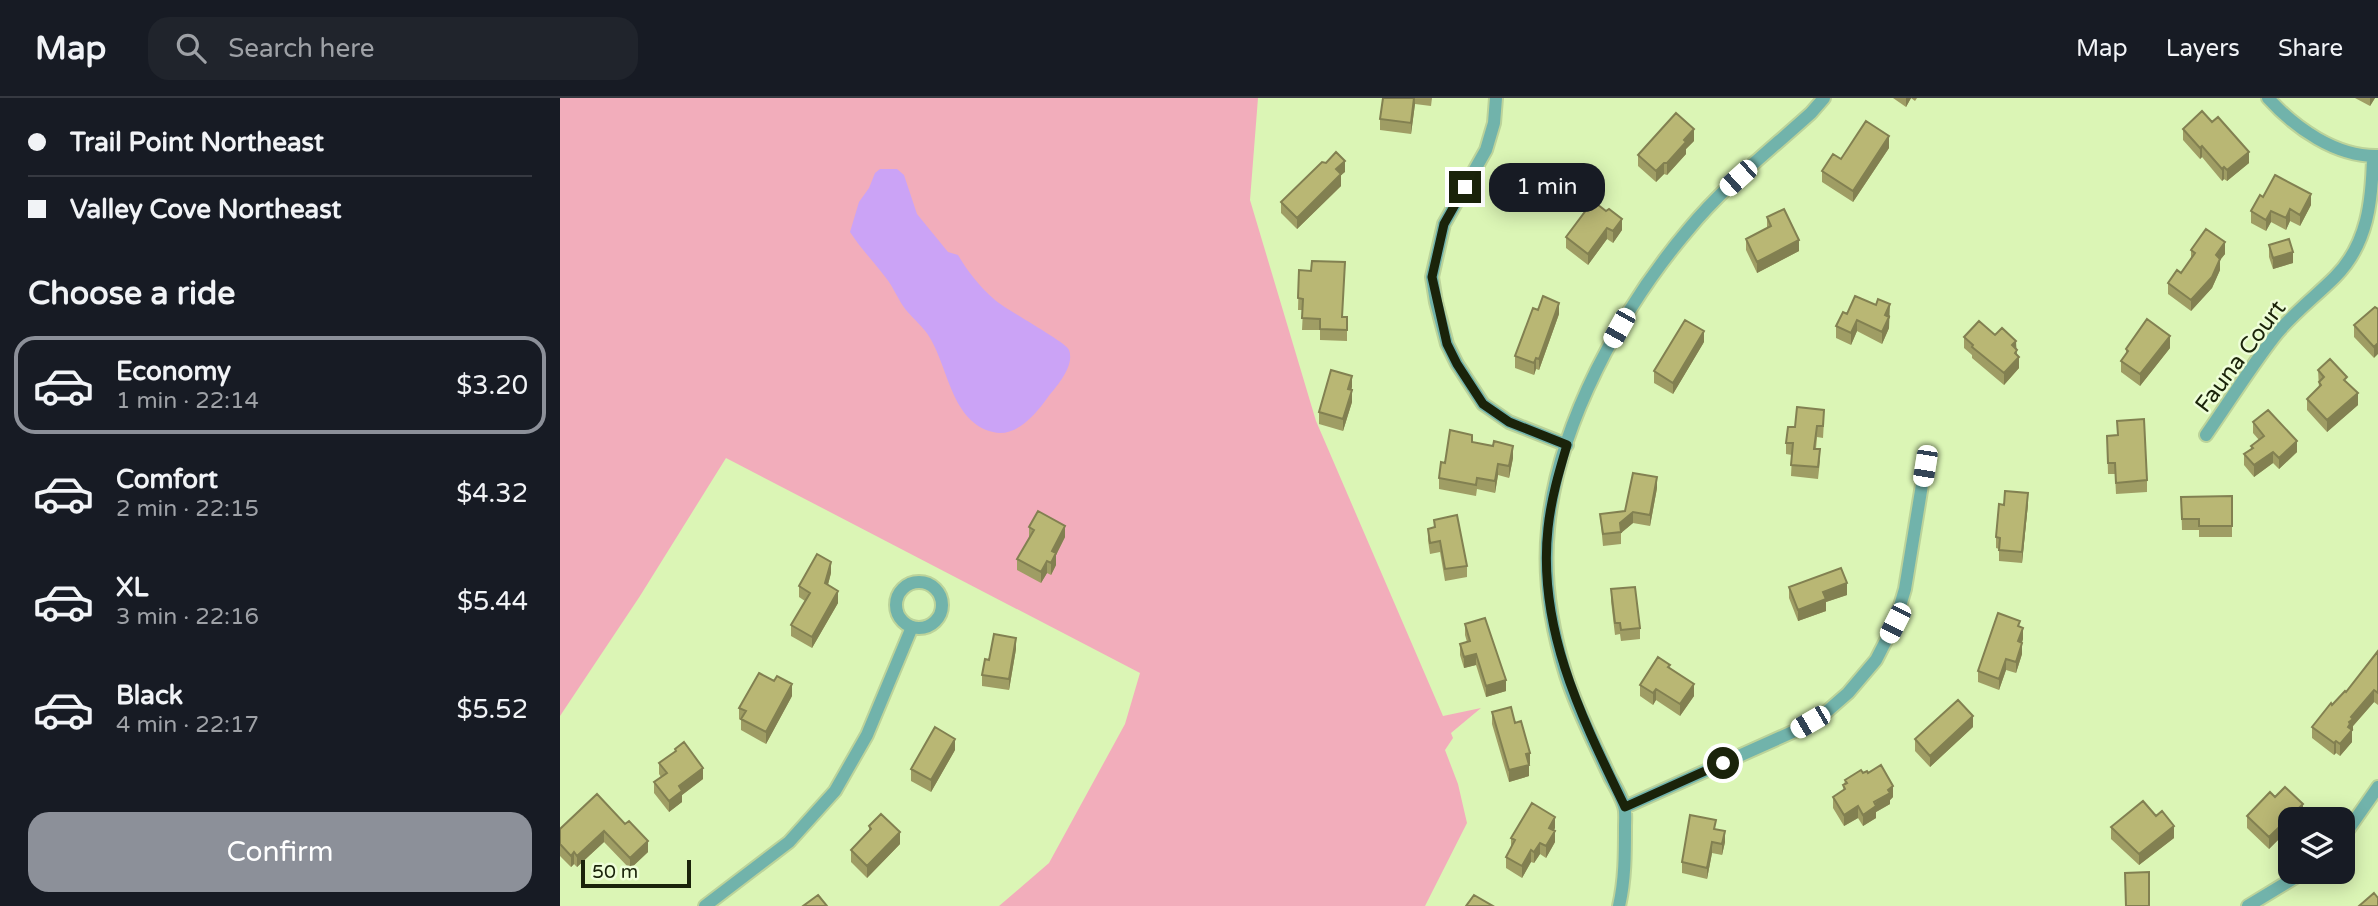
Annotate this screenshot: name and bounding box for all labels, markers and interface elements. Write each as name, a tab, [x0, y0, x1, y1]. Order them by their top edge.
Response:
search box	[148, 17, 638, 80]
text: Map	[35, 29, 106, 68]
icon: search	[172, 29, 210, 67]
text: Search here	[228, 33, 374, 64]
text: Map	[2076, 34, 2128, 63]
text: Layers	[2166, 34, 2240, 63]
text: Share	[2278, 34, 2343, 63]
text: Trail Point Northeast	[70, 127, 324, 158]
car	[1716, 156, 1761, 200]
callout: 1 min	[1490, 162, 1605, 212]
route end	[1449, 171, 1481, 203]
text: 1 min	[1516, 173, 1578, 201]
text: Valley Cove Northeast	[70, 194, 342, 225]
text: Choose a ride	[28, 275, 235, 313]
street label: Fauna Court	[2190, 295, 2292, 418]
car	[1600, 305, 1639, 351]
icon: car	[32, 354, 95, 417]
text: Economy	[116, 356, 231, 387]
text: $3.20	[456, 370, 528, 401]
text: 1 min · 22:14	[116, 387, 259, 415]
car	[1912, 444, 1939, 488]
icon: car	[32, 462, 95, 525]
text: Comfort	[116, 464, 218, 495]
text: $4.32	[456, 478, 528, 509]
text: 2 min · 22:15	[116, 495, 259, 523]
icon: car	[32, 570, 95, 633]
text: XL	[116, 572, 148, 603]
text: $5.44	[457, 586, 528, 617]
car	[1877, 600, 1914, 646]
text: 3 min · 22:16	[116, 603, 259, 631]
icon: car	[32, 678, 95, 741]
text: Black	[116, 680, 183, 711]
text: $5.52	[456, 694, 528, 725]
car	[1787, 702, 1834, 742]
text: 4 min · 22:17	[116, 711, 259, 739]
route start	[1707, 747, 1739, 779]
map controls	[2278, 807, 2355, 884]
button: layers	[2278, 807, 2355, 884]
button: Confirm	[28, 812, 532, 892]
scale bar	[581, 857, 691, 889]
text: 50 m	[592, 861, 638, 883]

